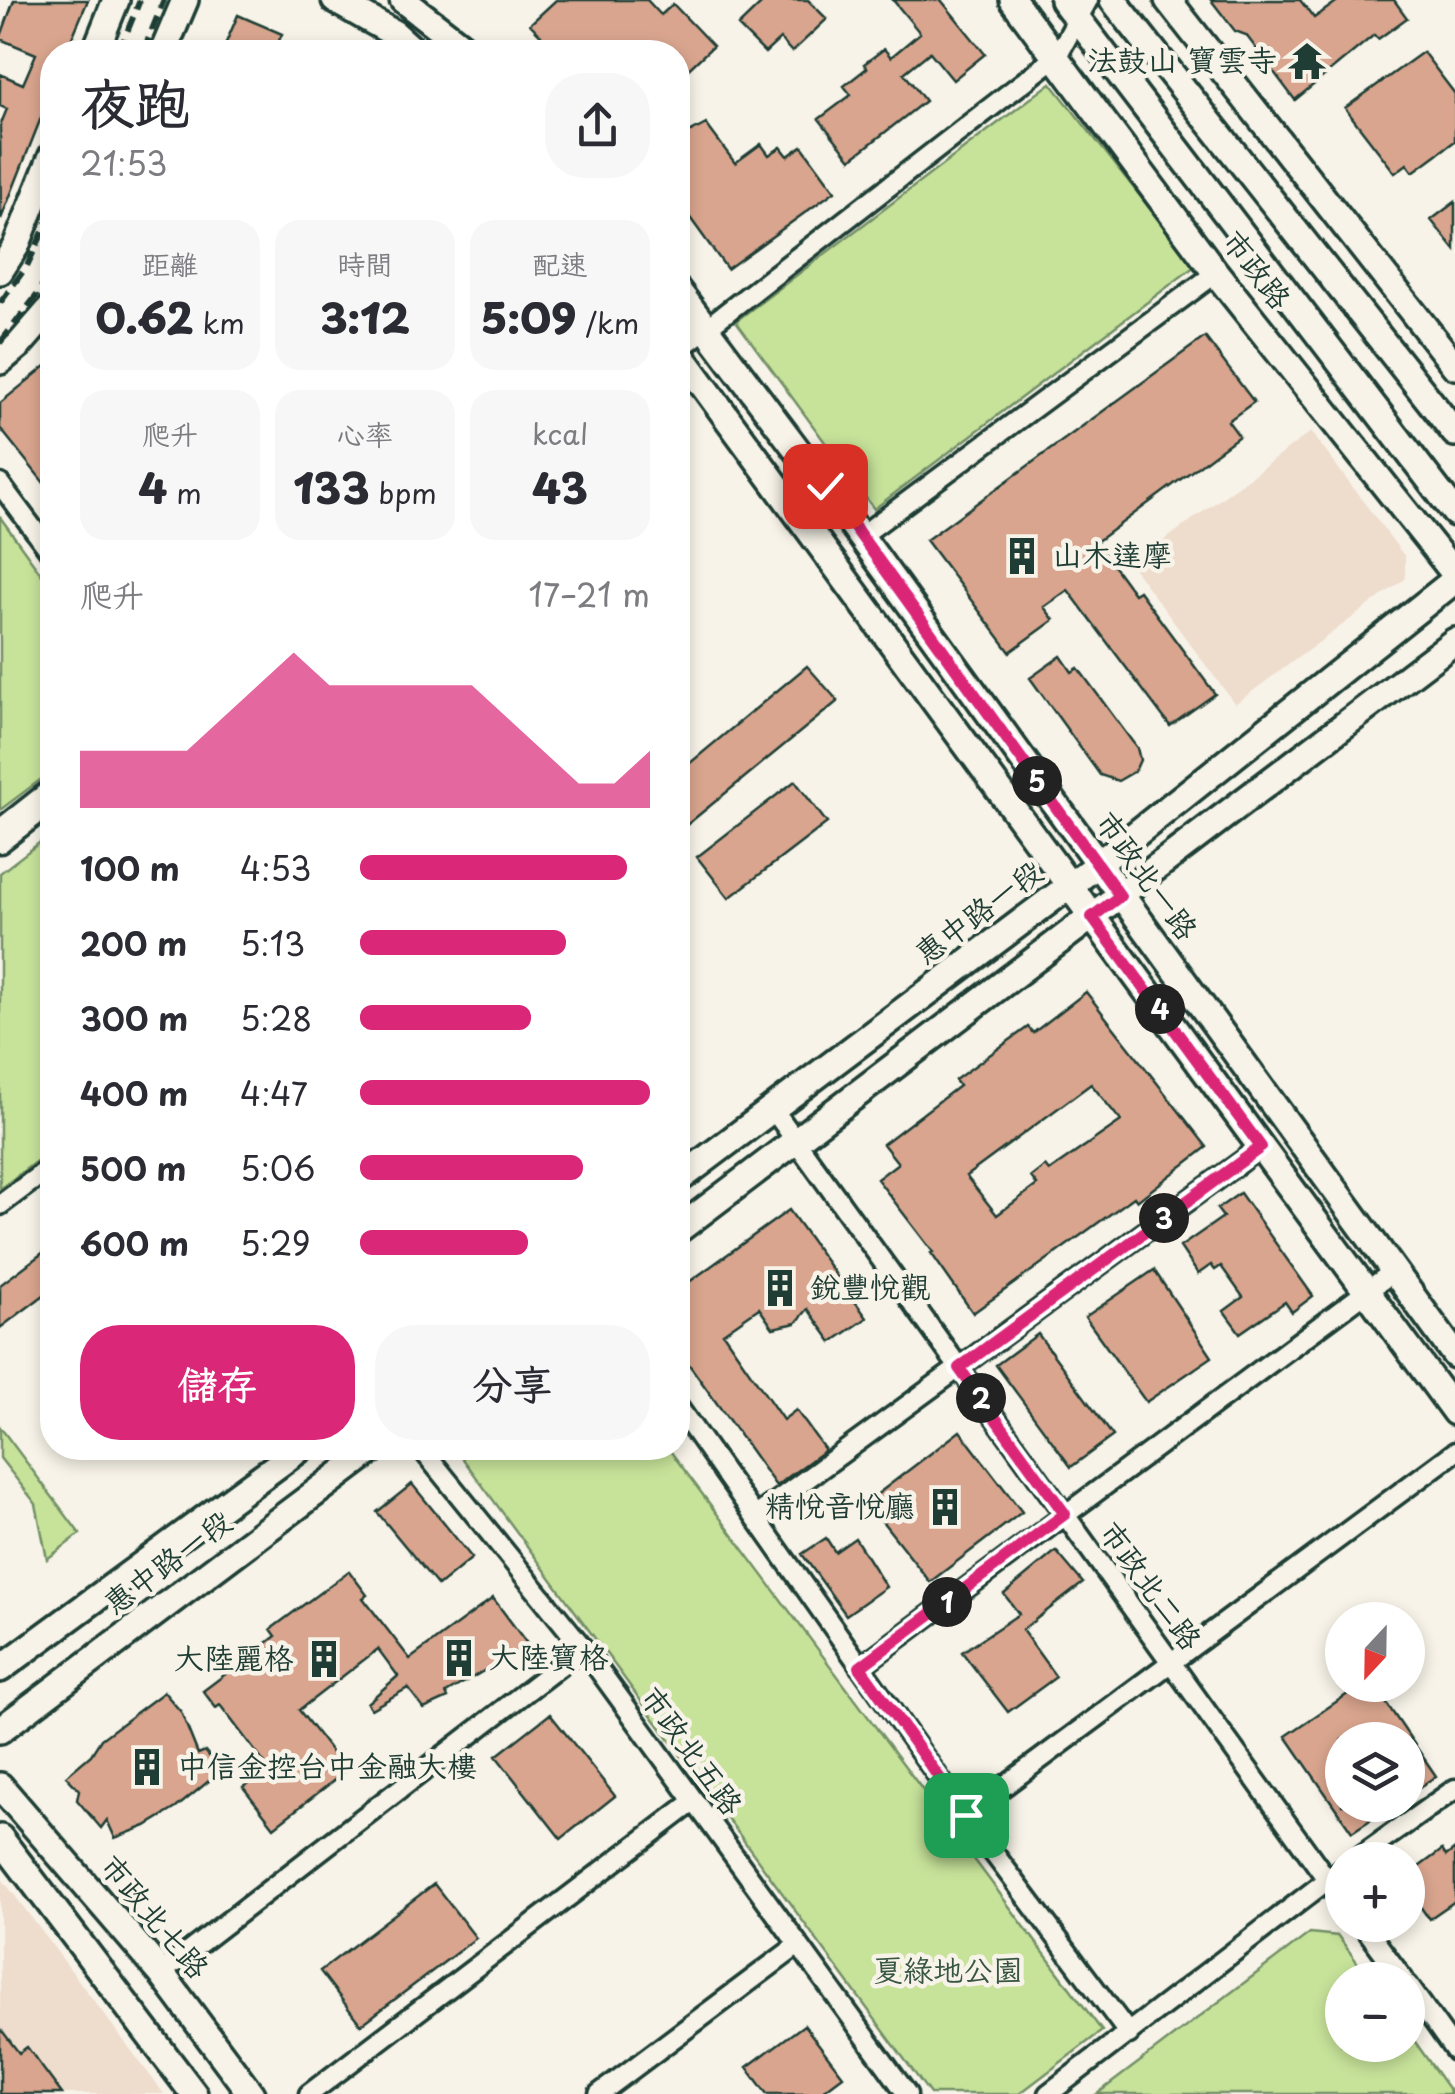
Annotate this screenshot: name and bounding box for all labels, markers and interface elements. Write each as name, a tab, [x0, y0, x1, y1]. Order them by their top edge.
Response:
place label: 法鼓山 寶雲寺	[1087, 36, 1277, 81]
temple icon: 法鼓山 寶雲寺	[1286, 40, 1328, 82]
text: 夜跑	[80, 60, 190, 143]
button: share	[545, 73, 650, 178]
text: 21:53	[80, 139, 167, 187]
street label: 市政路	[1213, 219, 1303, 318]
text: 距離	[142, 242, 198, 285]
text: 時間	[337, 242, 393, 285]
text: 配速	[532, 242, 588, 285]
text: 0.62	[95, 285, 193, 348]
text: 3:12	[320, 285, 410, 348]
text: 5:09	[481, 285, 576, 348]
text: km	[193, 301, 245, 344]
text: /km	[576, 301, 639, 344]
text: 爬升	[142, 412, 198, 455]
text: 心率	[337, 412, 393, 455]
text: kcal	[532, 412, 588, 455]
pin	[783, 444, 868, 529]
text: 4	[138, 455, 167, 518]
text: 133	[293, 455, 370, 518]
text: 43	[532, 455, 588, 518]
icon: check	[798, 459, 853, 514]
text: m	[167, 471, 202, 514]
text: bpm	[370, 471, 437, 514]
place label: 山木達摩	[1052, 531, 1172, 576]
building icon: 山木達摩	[1001, 535, 1043, 577]
text: 爬升	[80, 570, 144, 618]
text: 17–21 m	[529, 570, 650, 618]
pin: 5	[1012, 756, 1062, 806]
text: 5	[1028, 759, 1046, 802]
street label: 市政北一路	[1086, 801, 1210, 948]
text: 100 m	[80, 844, 180, 892]
text: 4:53	[240, 844, 311, 892]
street label: 惠中路一段	[904, 848, 1051, 974]
text: 200 m	[80, 919, 187, 967]
text: 5:13	[240, 919, 305, 967]
pin: 4	[1135, 984, 1185, 1034]
text: 4	[1150, 987, 1170, 1030]
text: 300 m	[80, 994, 188, 1042]
text: 5:28	[240, 994, 312, 1042]
text: 400 m	[80, 1069, 188, 1117]
text: 4:47	[240, 1069, 308, 1117]
text: 500 m	[80, 1144, 186, 1192]
text: 5:06	[240, 1144, 316, 1192]
pin: 3	[1139, 1193, 1189, 1243]
text: 3	[1155, 1196, 1173, 1239]
text: 600 m	[80, 1219, 189, 1267]
text: 5:29	[240, 1219, 311, 1267]
place label: 銳豐悅觀	[810, 1263, 930, 1308]
building icon: 銳豐悅觀	[759, 1267, 801, 1309]
button: 儲存	[80, 1325, 355, 1440]
button: 分享	[375, 1325, 650, 1440]
pin: 2	[956, 1373, 1006, 1423]
text: 2	[971, 1376, 991, 1419]
place label: 精悅音悅廳	[765, 1482, 915, 1527]
building icon: 精悅音悅廳	[924, 1486, 966, 1528]
street label: 惠中路一段	[93, 1498, 240, 1624]
street label: 市政北二路	[1090, 1511, 1214, 1658]
pin: 1	[922, 1577, 972, 1627]
text: 1	[940, 1580, 954, 1623]
north arrow	[1325, 1602, 1425, 1702]
map controls	[1325, 1602, 1425, 2062]
place label: 大陸寶格	[489, 1633, 609, 1678]
place label: 大陸麗格	[174, 1634, 294, 1679]
building icon: 大陸寶格	[438, 1637, 480, 1679]
building icon: 大陸麗格	[303, 1638, 345, 1680]
street label: 市政北五路	[631, 1676, 755, 1823]
button: layers	[1325, 1722, 1425, 1822]
place label: 中信金控台中金融大樓	[177, 1742, 477, 1787]
building icon: 中信金控台中金融大樓	[126, 1746, 168, 1788]
pin	[924, 1773, 1009, 1858]
icon: arrive	[939, 1788, 994, 1843]
button: +	[1325, 1842, 1425, 1942]
street label: 市政北七路	[90, 1843, 221, 1987]
park label: 夏綠地公園	[873, 1946, 1023, 1991]
button: −	[1325, 1962, 1425, 2062]

